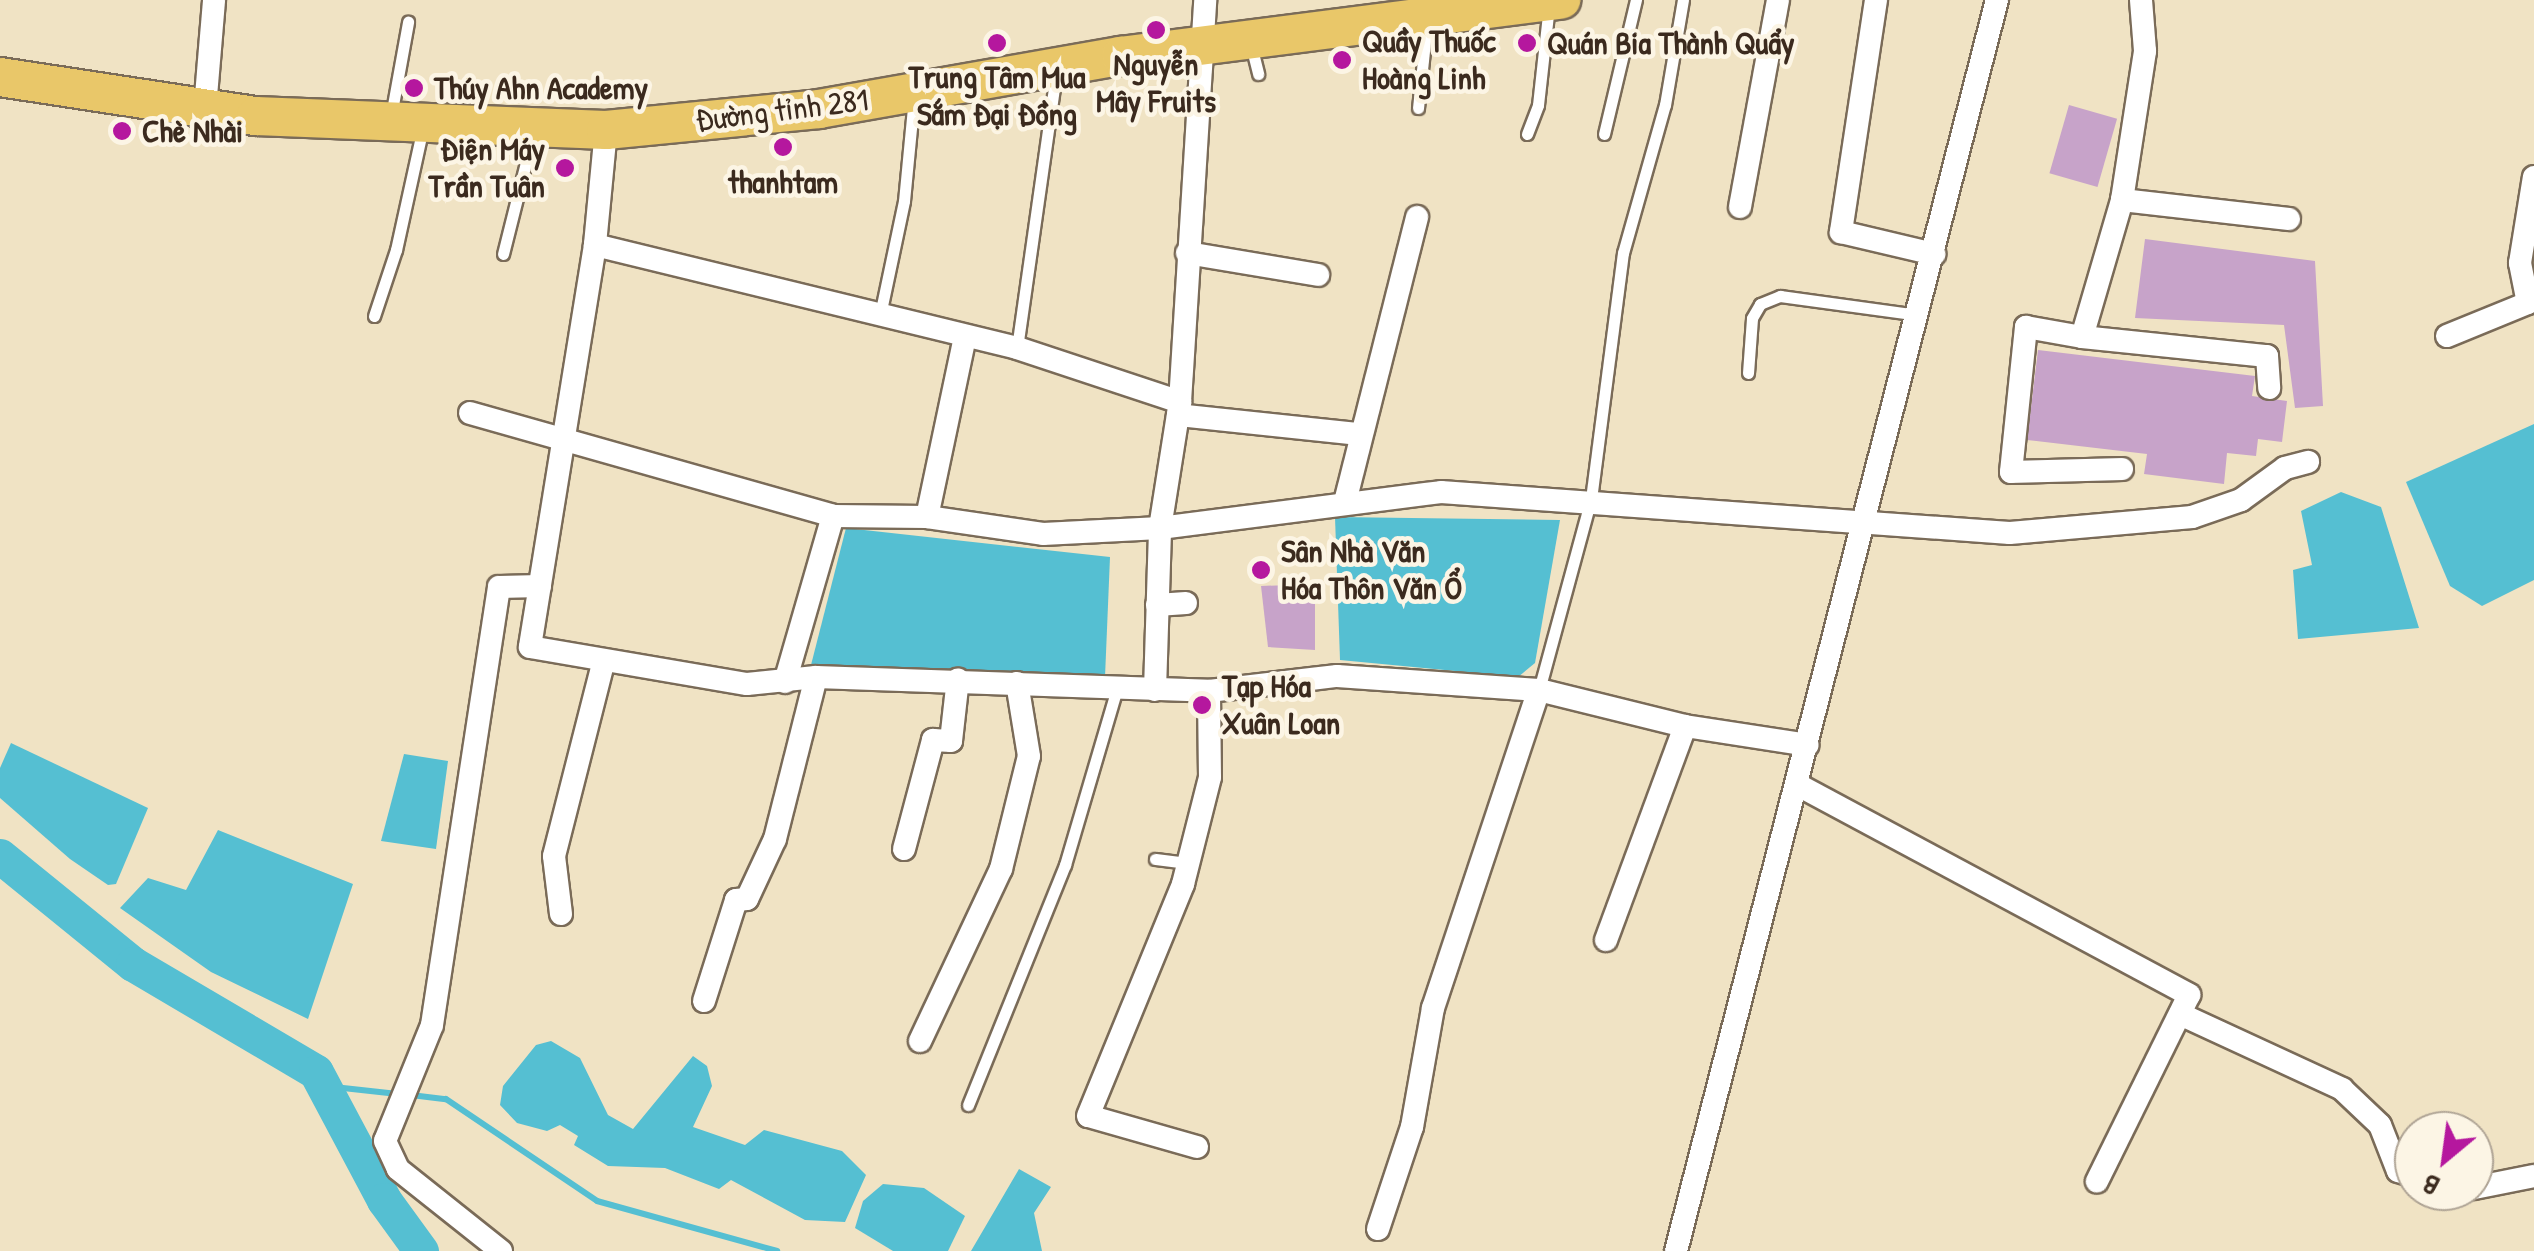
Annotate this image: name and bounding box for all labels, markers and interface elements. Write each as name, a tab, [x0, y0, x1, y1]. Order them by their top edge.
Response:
marker: Nguyễn Mây Fruits	[1145, 19, 1167, 41]
place label: Quầy Thuốc Hoàng Linh	[1362, 23, 1496, 98]
place label: Quán Bia Thành Quẩy	[1547, 24, 1794, 62]
marker: Trung Tâm Mua Sắm Đại Đồng	[986, 32, 1008, 54]
marker: Quán Bia Thành Quẩy	[1516, 32, 1538, 54]
place label: Nguyễn Mây Fruits	[1096, 46, 1216, 121]
marker: Quầy Thuốc Hoàng Linh	[1331, 49, 1353, 71]
place label: Trung Tâm Mua Sắm Đại Đồng	[908, 59, 1086, 134]
place label: Thúy Ahn Academy	[434, 69, 648, 107]
marker: Thúy Ahn Academy	[403, 77, 425, 99]
street label: Đường tỉnh 281	[694, 80, 870, 140]
place label: Chè Nhài	[142, 112, 243, 150]
marker: Chè Nhài	[111, 120, 133, 142]
place label: Điện Máy Trần Tuân	[429, 131, 545, 206]
marker: thanhtam	[772, 136, 794, 158]
marker: Điện Máy Trần Tuân	[554, 157, 576, 179]
place label: thanhtam	[728, 163, 838, 201]
place label: Sân Nhà Văn Hóa Thôn Văn Ổ	[1281, 533, 1462, 608]
marker: Sân Nhà Văn Hóa Thôn Văn Ổ	[1250, 559, 1272, 581]
place label: Tạp Hóa Xuân Loan	[1222, 668, 1340, 743]
marker: Tạp Hóa Xuân Loan	[1191, 694, 1213, 716]
north arrow	[2394, 1111, 2494, 1211]
text: B	[2415, 1165, 2446, 1206]

